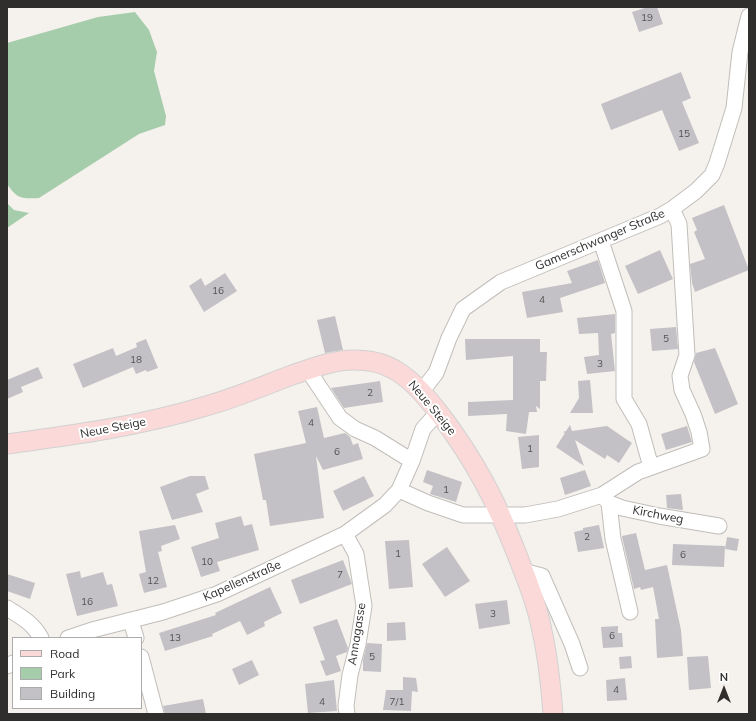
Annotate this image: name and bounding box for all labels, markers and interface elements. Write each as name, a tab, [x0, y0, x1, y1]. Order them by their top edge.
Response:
house number: 19	[641, 12, 653, 24]
house number: 15	[678, 128, 690, 140]
street label: Gamerschwanger Straße	[533, 206, 667, 274]
house number: 16	[212, 285, 224, 297]
house number: 4	[539, 294, 545, 306]
house number: 5	[663, 333, 669, 345]
house number: 18	[130, 354, 142, 366]
house number: 3	[597, 358, 603, 370]
street label: Neue Steige	[405, 378, 459, 438]
house number: 2	[367, 387, 373, 399]
street label: Neue Steige	[79, 415, 147, 441]
house number: 4	[308, 417, 314, 429]
house number: 1	[527, 443, 533, 455]
house number: 6	[334, 446, 340, 458]
house number: 1	[443, 484, 449, 496]
street label: Kirchweg	[631, 503, 685, 527]
house number: 2	[584, 531, 590, 543]
house number: 1	[395, 548, 401, 560]
house number: 6	[680, 549, 686, 561]
house number: 10	[201, 556, 213, 568]
street label: Kapellenstraße	[201, 557, 283, 605]
house number: 7	[337, 569, 343, 581]
house number: 12	[147, 575, 159, 587]
house number: 16	[81, 596, 93, 608]
street label: Annagasse	[345, 602, 369, 666]
house number: 3	[490, 608, 496, 620]
house number: 6	[609, 630, 615, 642]
house number: 13	[169, 632, 181, 644]
legend	[12, 637, 142, 709]
text: Road	[50, 646, 79, 661]
house number: 5	[369, 651, 375, 663]
text: Park	[50, 666, 75, 681]
north arrow	[704, 669, 744, 709]
text: N	[720, 670, 728, 684]
house number: 4	[613, 684, 619, 696]
text: Building	[50, 686, 95, 701]
house number: 4	[319, 696, 325, 708]
house number: 7/1	[390, 696, 404, 708]

